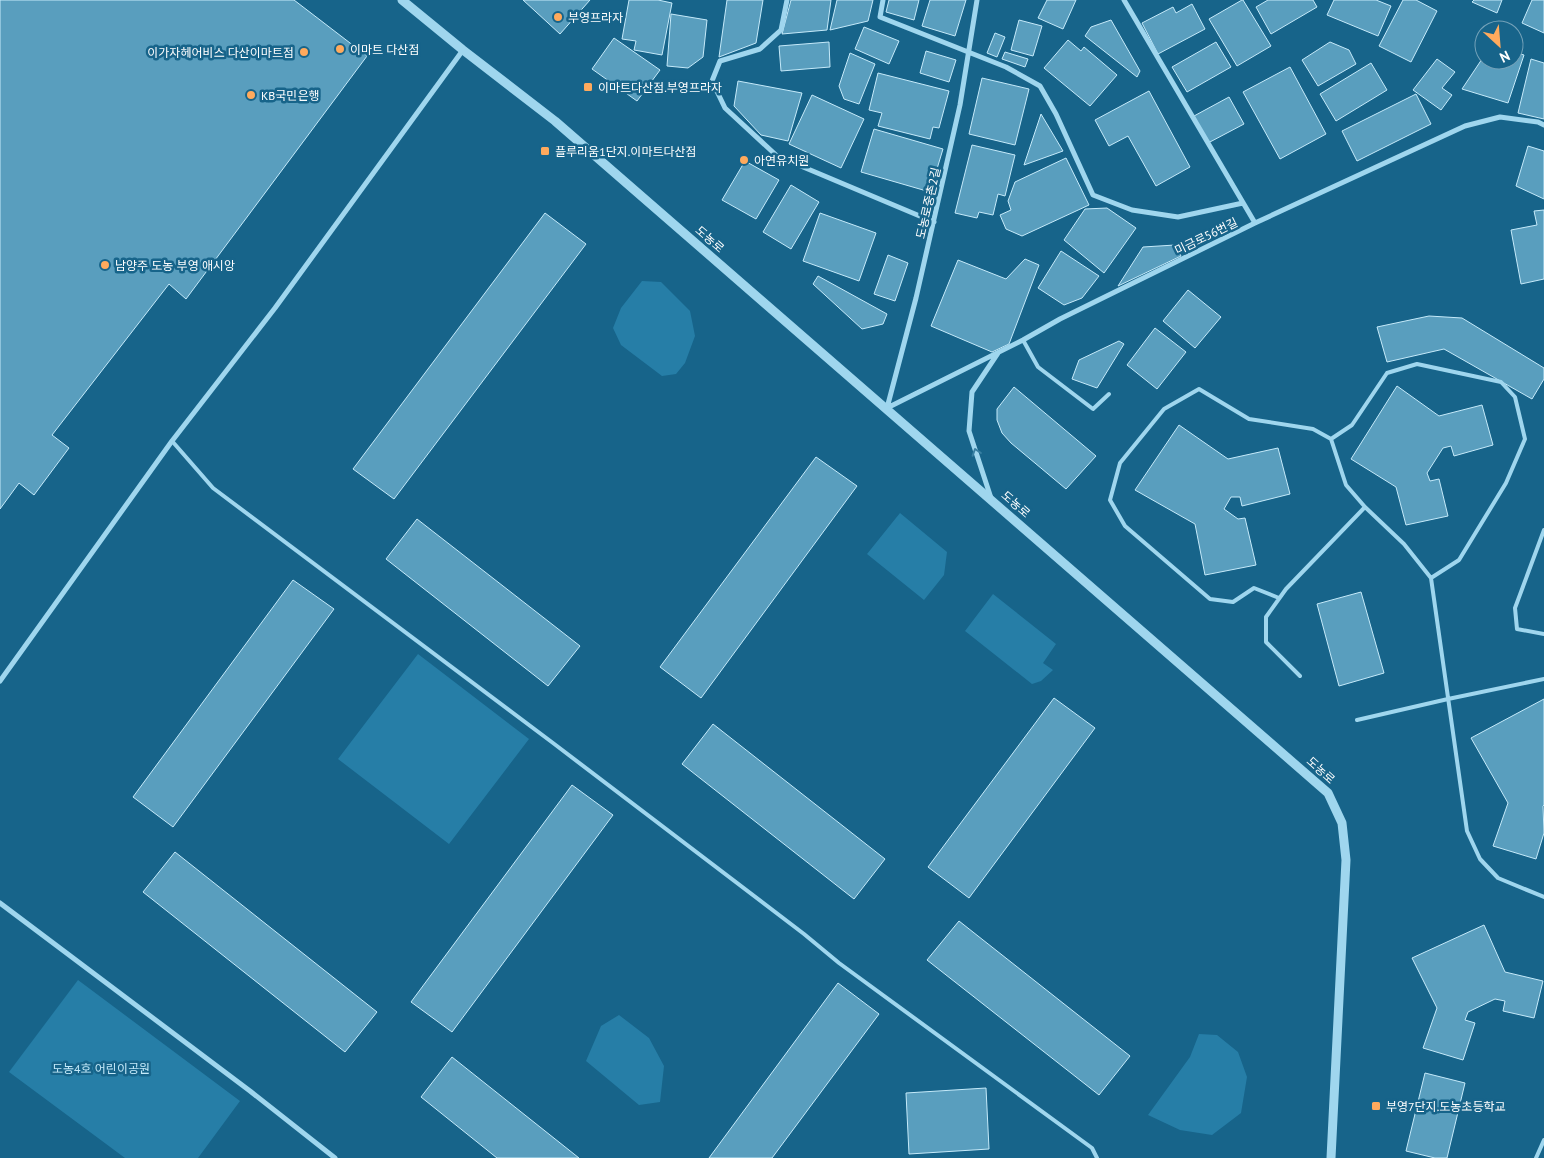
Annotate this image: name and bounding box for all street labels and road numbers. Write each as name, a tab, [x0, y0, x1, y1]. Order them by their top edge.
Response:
street label: 도농로중촌2길	[913, 166, 943, 240]
street label: 미금로56번길	[1172, 214, 1240, 258]
street label: 도농로	[693, 222, 727, 256]
street label: 도농로	[999, 487, 1033, 521]
street label: 도농로	[1304, 753, 1338, 787]

